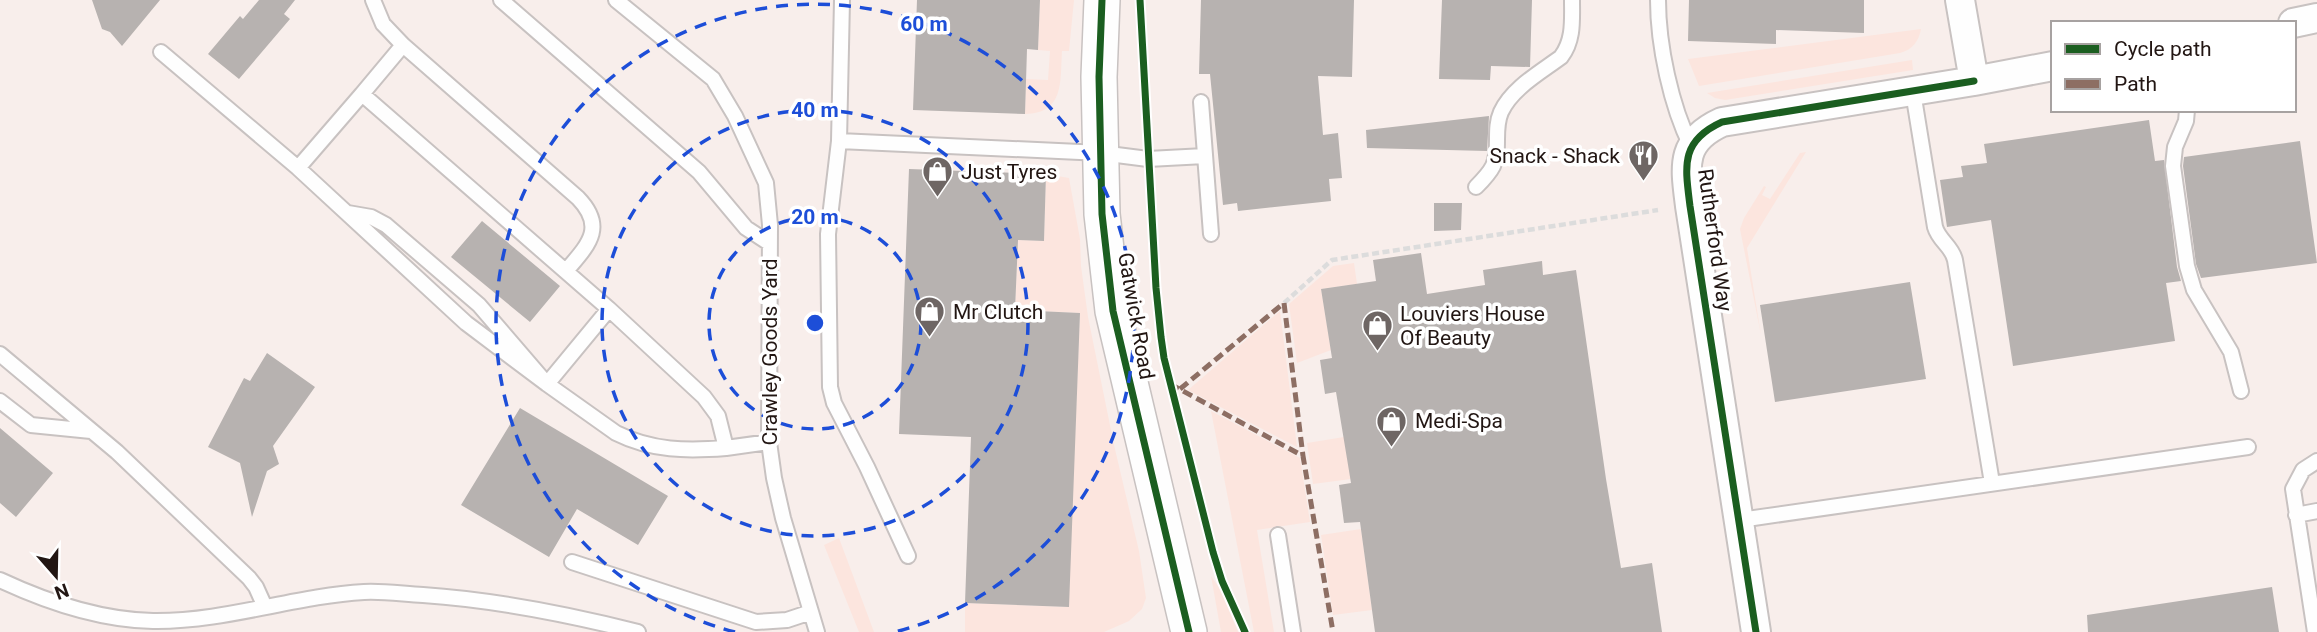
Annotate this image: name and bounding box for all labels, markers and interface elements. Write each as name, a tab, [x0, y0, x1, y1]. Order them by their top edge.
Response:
text: 60 m	[900, 12, 948, 36]
legend	[2051, 21, 2296, 112]
text: Cycle path	[2114, 37, 2212, 61]
text: Path	[2114, 72, 2157, 96]
text: 40 m	[791, 98, 839, 122]
restaurant icon: Snack - Shack	[1626, 139, 1660, 183]
place label: Snack - Shack	[1490, 144, 1620, 168]
shop icon: Just Tyres	[921, 155, 955, 199]
place label: Just Tyres	[961, 160, 1057, 184]
street label: Rutherford Way	[1693, 167, 1737, 313]
text: 20 m	[791, 205, 839, 229]
street label: Gatwick Road	[1113, 251, 1159, 381]
street label: Crawley Goods Yard	[758, 258, 782, 446]
shop icon: Mr Clutch	[913, 295, 947, 339]
place label: Mr Clutch	[953, 300, 1043, 324]
place label: Louviers House Of Beauty	[1400, 302, 1545, 350]
shop icon: Louviers House Of Beauty	[1360, 309, 1394, 353]
centre of rings	[803, 311, 827, 335]
shop icon: Medi-Spa	[1375, 404, 1409, 448]
place label: Medi-Spa	[1415, 409, 1503, 433]
north arrow	[21, 541, 91, 611]
text: N	[51, 578, 72, 605]

